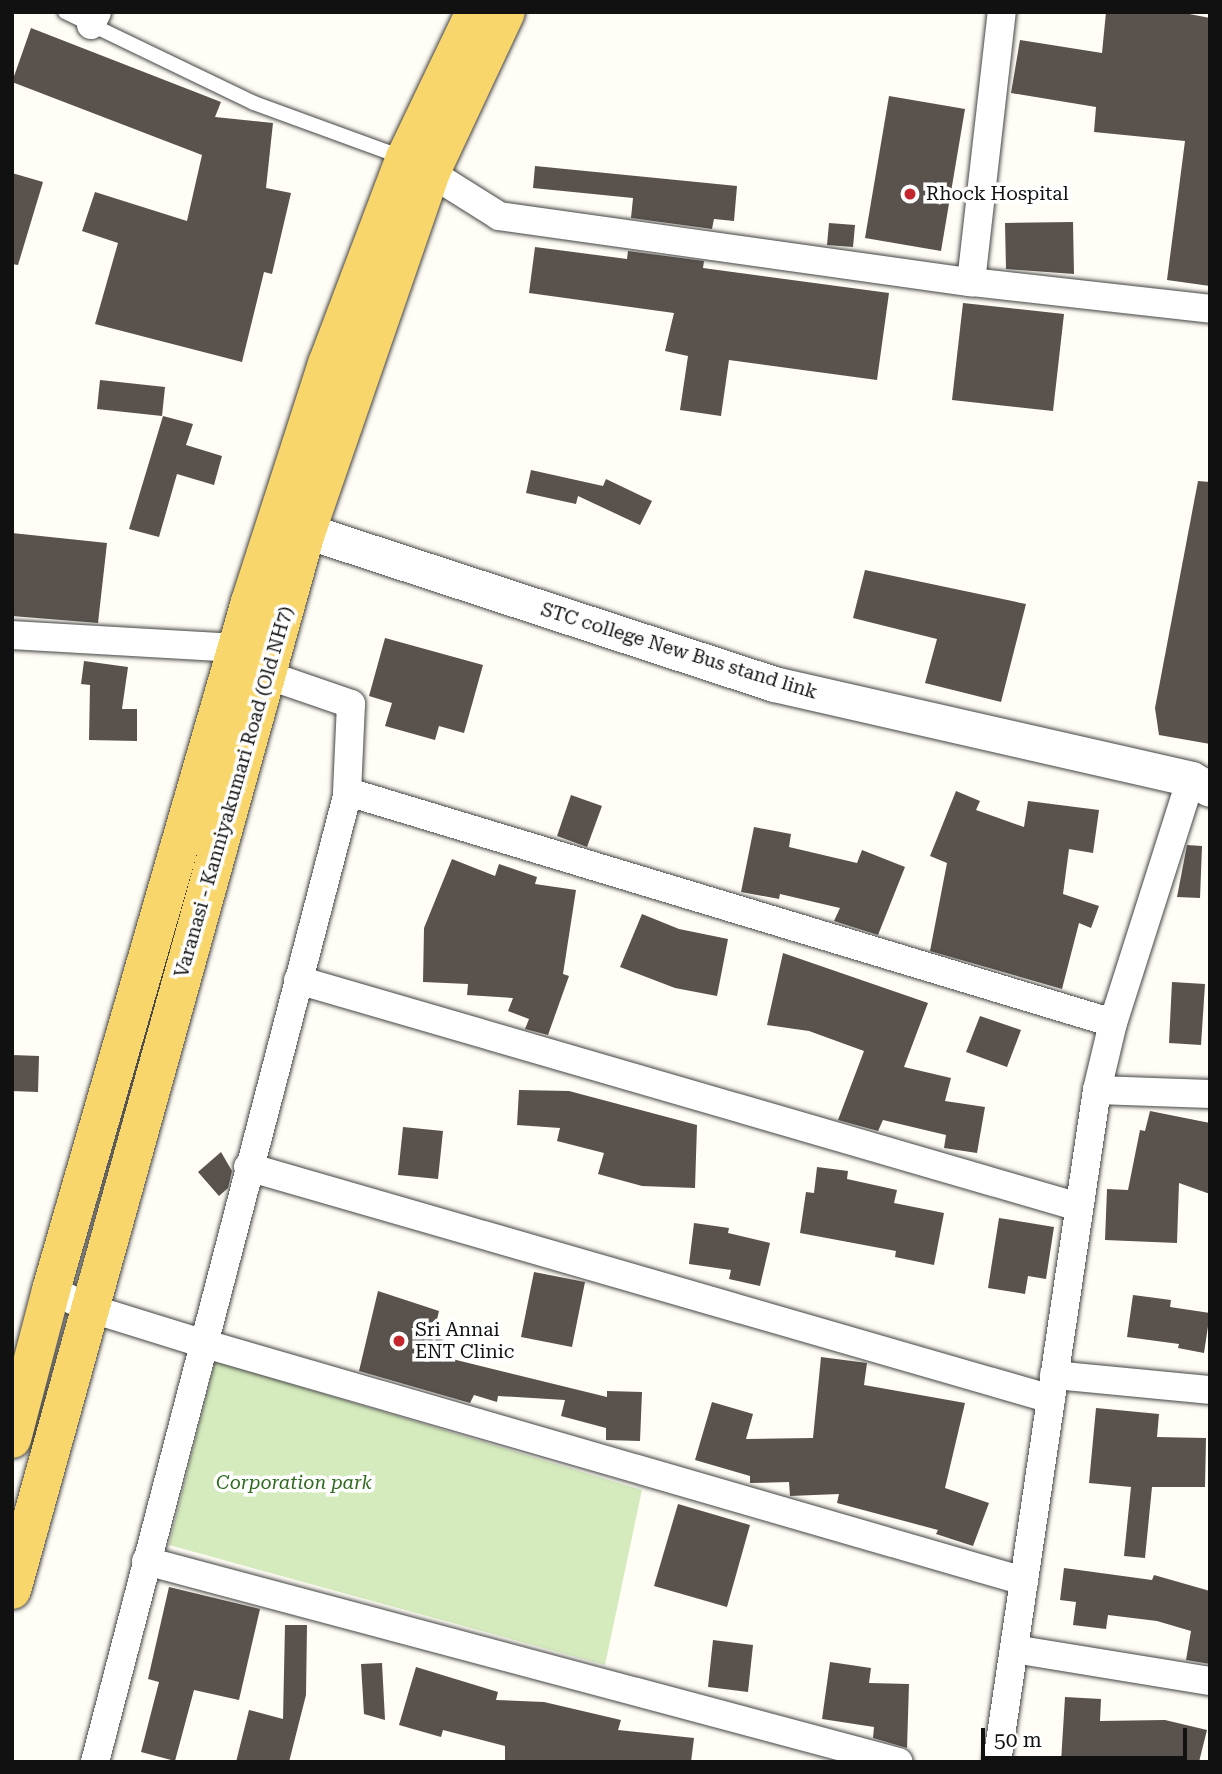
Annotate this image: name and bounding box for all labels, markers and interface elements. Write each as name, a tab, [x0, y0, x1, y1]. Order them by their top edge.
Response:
place label: Rhock Hospital	[926, 183, 1068, 205]
marker: Rhock Hospital	[900, 184, 920, 204]
street label: STC college New Bus stand link	[538, 598, 820, 704]
street label: Varanasi - Kanniyakumari Road (Old NH7)	[170, 604, 298, 980]
place label: Sri Annai ENT Clinic	[415, 1319, 514, 1363]
marker: Sri Annai ENT Clinic	[389, 1331, 409, 1351]
park label: Corporation park	[216, 1472, 372, 1494]
scale bar	[984, 1714, 1190, 1758]
text: 50 m	[994, 1728, 1042, 1752]

